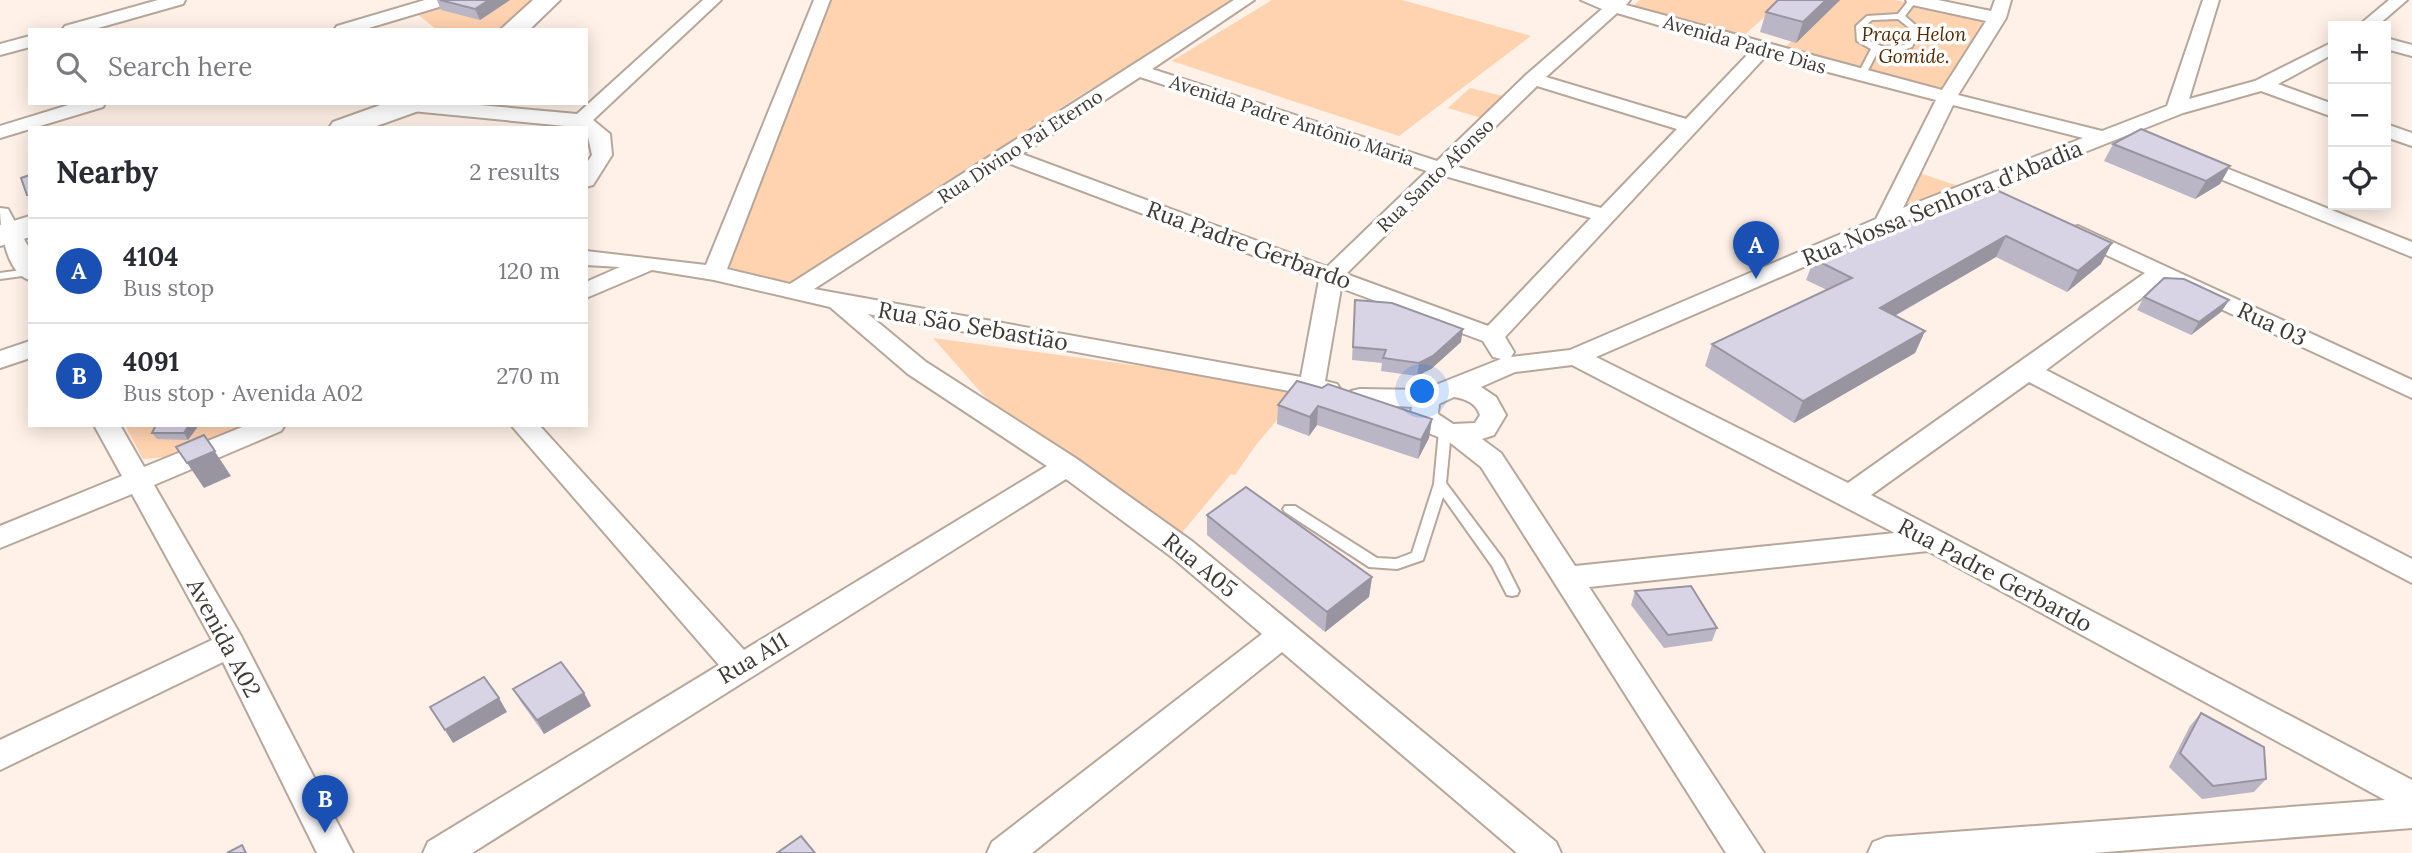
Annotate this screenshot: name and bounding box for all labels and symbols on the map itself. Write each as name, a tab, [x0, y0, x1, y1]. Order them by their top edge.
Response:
street label: Avenida Padre Dias	[1660, 9, 1829, 79]
park label: Praça Helon Gomide.	[1862, 22, 1967, 68]
street label: Avenida Padre Antônio Maria	[1166, 69, 1417, 171]
street label: Rua Divino Pai Eterno	[933, 84, 1107, 208]
street label: Rua Santo Afonso	[1371, 113, 1499, 237]
street label: Rua Nossa Senhora d'Abadia	[1797, 133, 2086, 272]
street label: Rua Padre Gerbardo	[1143, 194, 1356, 295]
pin: A	[1733, 221, 1779, 279]
street label: Rua São Sebastião	[876, 295, 1070, 357]
street label: Rua 03	[2233, 295, 2312, 352]
your location	[1405, 374, 1439, 408]
street label: Rua Padre Gerbardo	[1893, 511, 2097, 638]
street label: Rua A05	[1157, 526, 1243, 603]
street label: Avenida A02	[180, 572, 268, 702]
street label: Rua A11	[712, 625, 793, 690]
pin: B	[302, 775, 348, 833]

